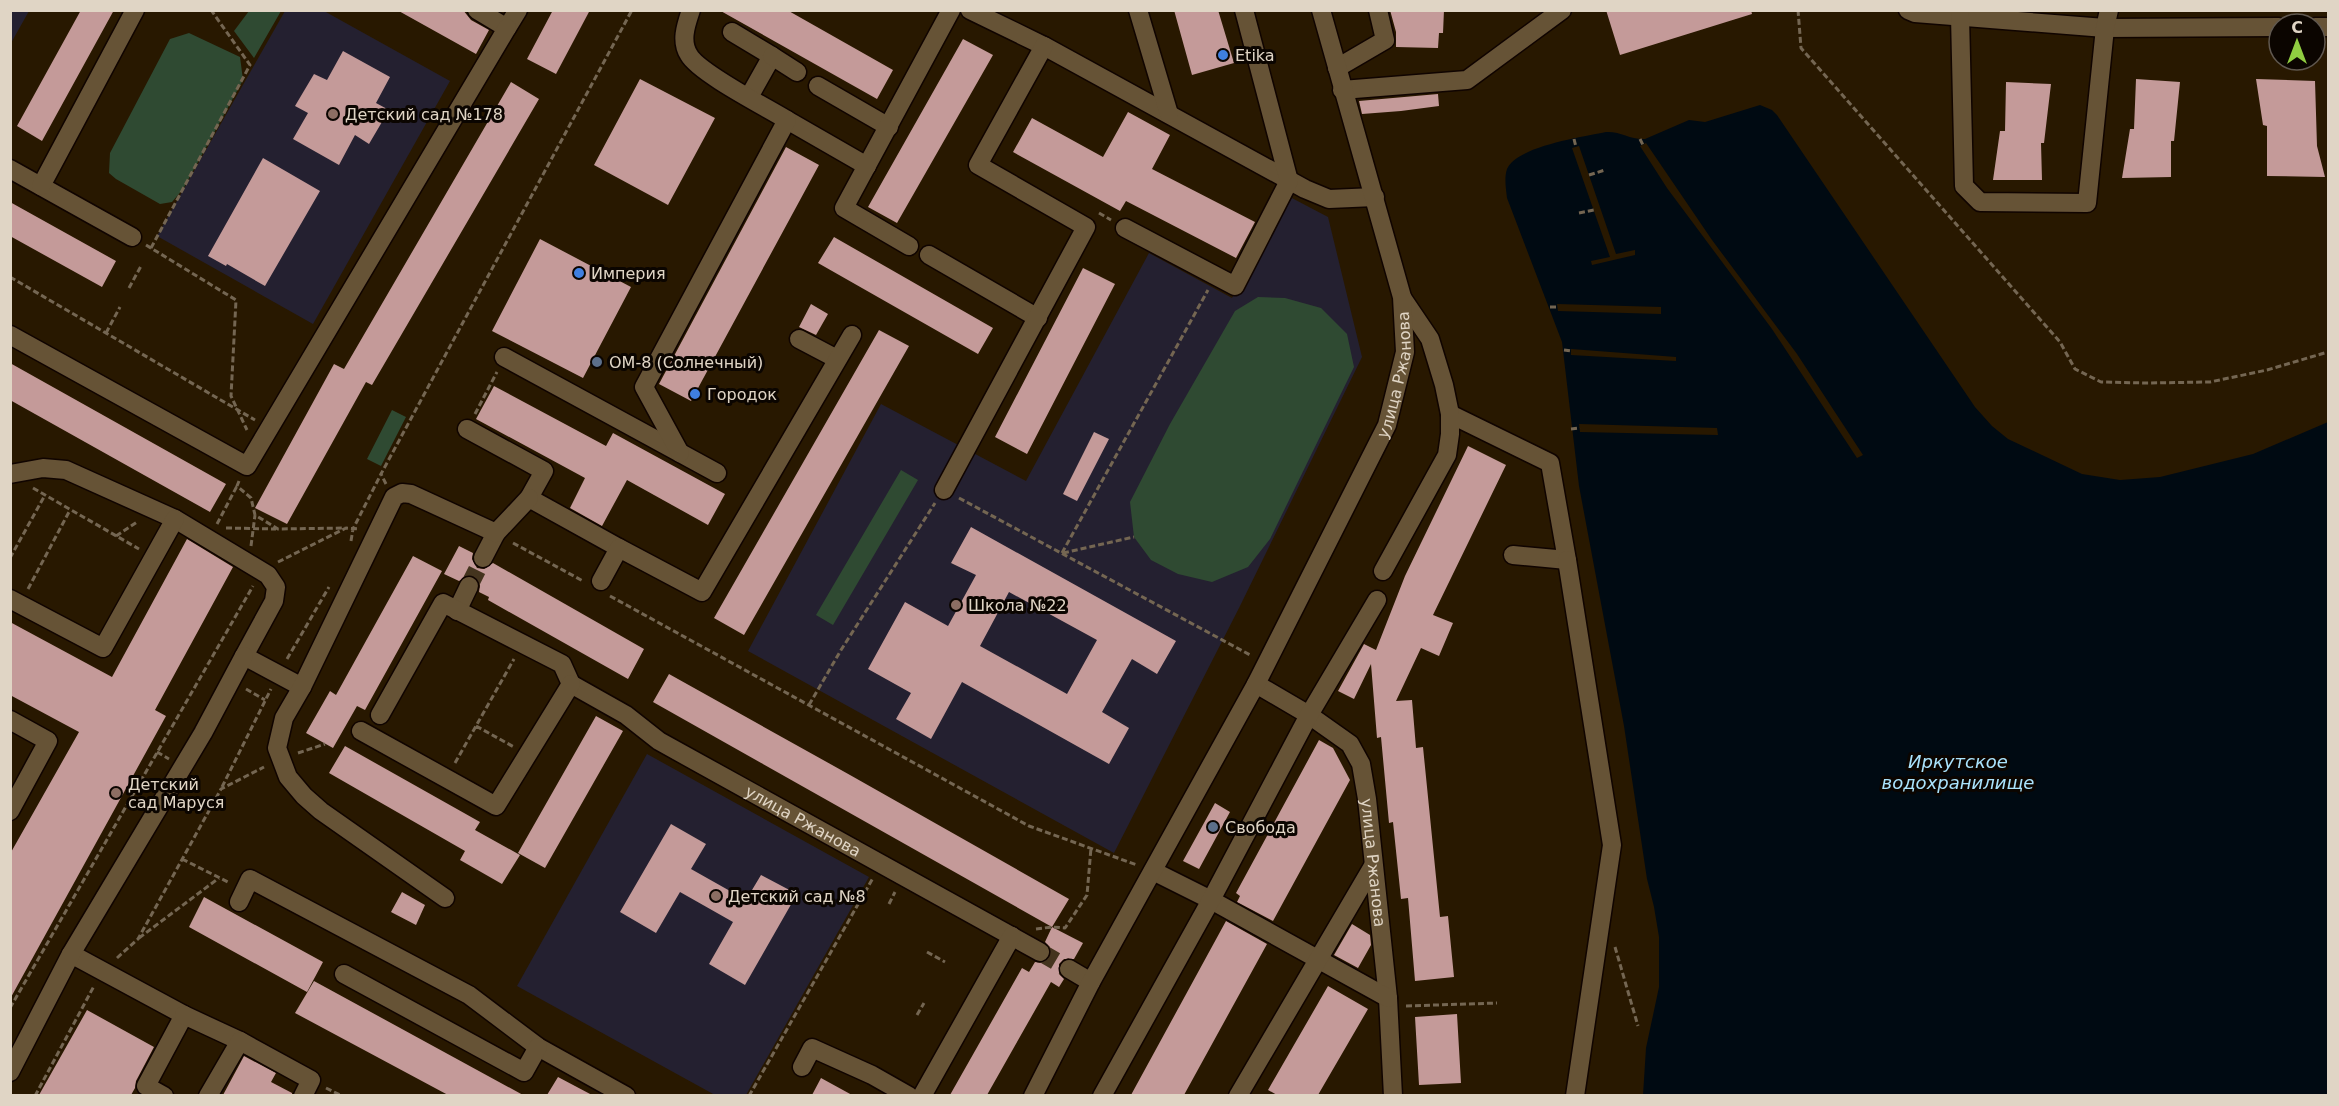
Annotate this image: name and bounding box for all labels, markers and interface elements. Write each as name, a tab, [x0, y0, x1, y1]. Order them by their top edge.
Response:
north arrow	[2267, 12, 2327, 72]
text: С	[2291, 18, 2303, 37]
place label: Etika	[1235, 46, 1275, 65]
marker: Etika	[1216, 48, 1230, 62]
place label: Детский сад №178	[345, 105, 503, 124]
marker: Детский сад №178	[326, 107, 340, 121]
place label: Империя	[591, 264, 666, 283]
marker: Империя	[572, 266, 586, 280]
street label: улица Ржанова	[1373, 311, 1415, 442]
place label: ОМ-8 (Солнечный)	[609, 353, 763, 372]
marker: ОМ-8 (Солнечный)	[590, 355, 604, 369]
place label: Городок	[707, 385, 777, 404]
marker: Городок	[688, 387, 702, 401]
place label: Школа №22	[968, 596, 1067, 615]
marker: Школа №22	[949, 598, 963, 612]
water label: Иркутское водохранилище	[1882, 751, 2034, 793]
place label: Детский сад Маруся	[128, 775, 224, 812]
street label: улица Ржанова	[742, 782, 864, 861]
marker: Детский сад Маруся	[109, 786, 123, 800]
street label: улица Ржанова	[1357, 797, 1389, 928]
place label: Свобода	[1225, 818, 1296, 837]
marker: Свобода	[1206, 820, 1220, 834]
place label: Детский сад №8	[728, 887, 866, 906]
marker: Детский сад №8	[709, 889, 723, 903]

